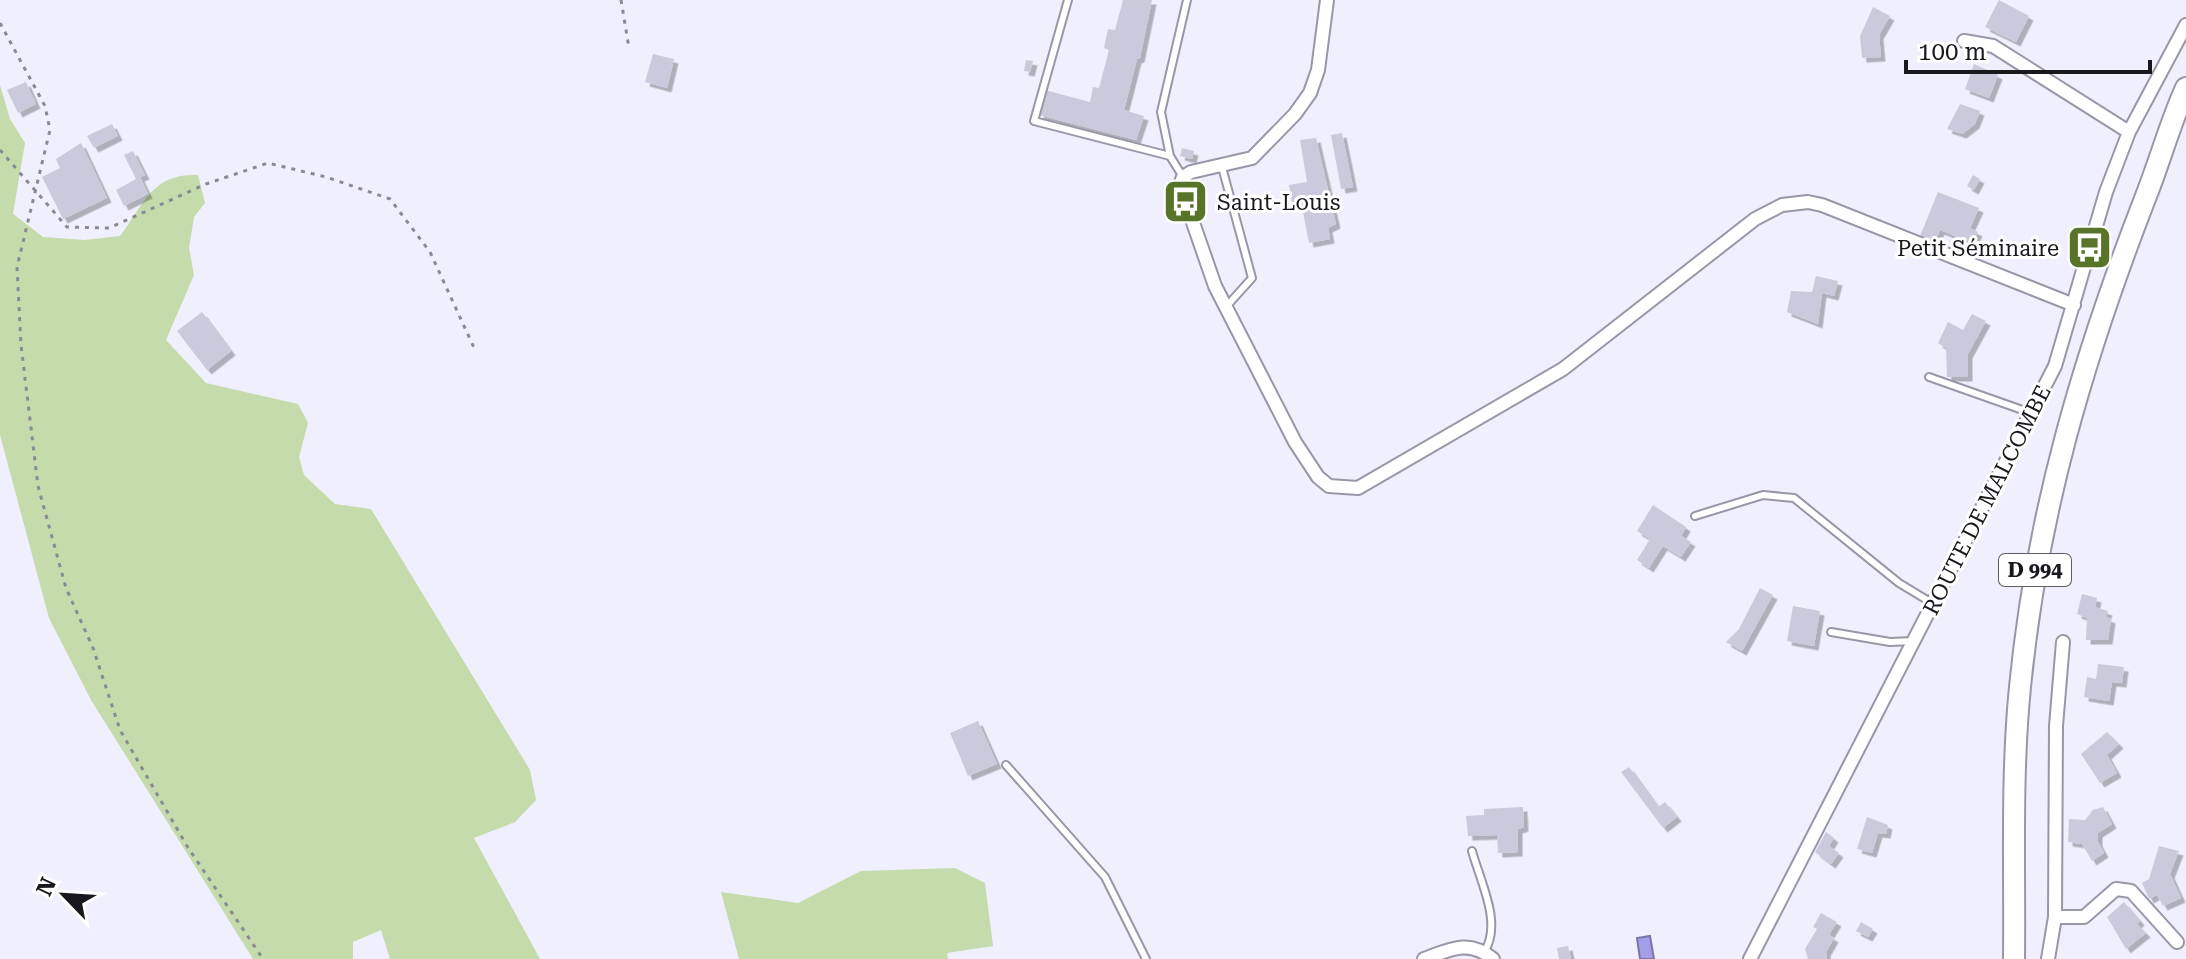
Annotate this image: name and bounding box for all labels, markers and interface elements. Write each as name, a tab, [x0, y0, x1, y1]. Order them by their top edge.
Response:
scale bar	[1906, 24, 2150, 74]
text: 100 m	[1918, 38, 1986, 66]
bus stop icon: Saint-Louis	[1162, 178, 1210, 226]
place label: Saint-Louis	[1217, 190, 1340, 215]
bus stop icon: Petit Séminaire	[2066, 224, 2114, 272]
place label: Petit Séminaire	[1897, 236, 2059, 261]
street label: ROUTE DE MALCOMBE	[1918, 381, 2056, 619]
road number: D 994	[1999, 554, 2071, 586]
north arrow	[24, 855, 104, 935]
text: N	[31, 874, 61, 900]

